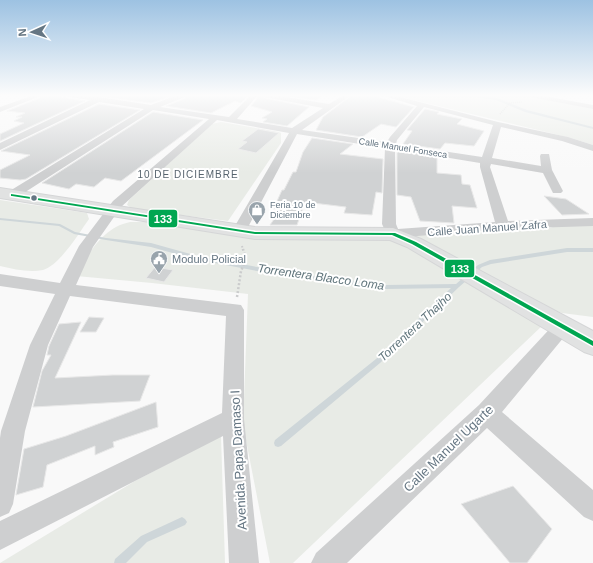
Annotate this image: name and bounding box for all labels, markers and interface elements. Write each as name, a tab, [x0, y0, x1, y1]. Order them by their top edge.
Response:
north arrow	[12, 12, 52, 52]
text: N	[16, 28, 28, 37]
street label: Calle Manuel Fonseca	[358, 136, 448, 160]
district label: 10 DE DICIEMBRE	[137, 169, 239, 180]
unlabelled marker	[29, 193, 39, 203]
shop icon: Feria 10 de Diciembre	[247, 200, 267, 225]
place label: Feria 10 de Diciembre	[270, 200, 316, 220]
line badge: 133	[148, 209, 178, 228]
text: 133	[154, 213, 172, 225]
street label: Calle Juan Manuel Zafra	[427, 218, 548, 238]
public building icon: Modulo Policial	[149, 249, 169, 274]
place label: Modulo Policial	[172, 253, 246, 265]
line badge: 133	[444, 259, 475, 278]
water label: Torrentera Blacco Loma	[257, 261, 385, 293]
text: 133	[451, 263, 469, 275]
water label: Torrentera Thajho	[376, 289, 455, 364]
street label: Avenida Papa Damaso I	[227, 390, 250, 530]
street label: Calle Manuel Ugarte	[401, 402, 496, 495]

